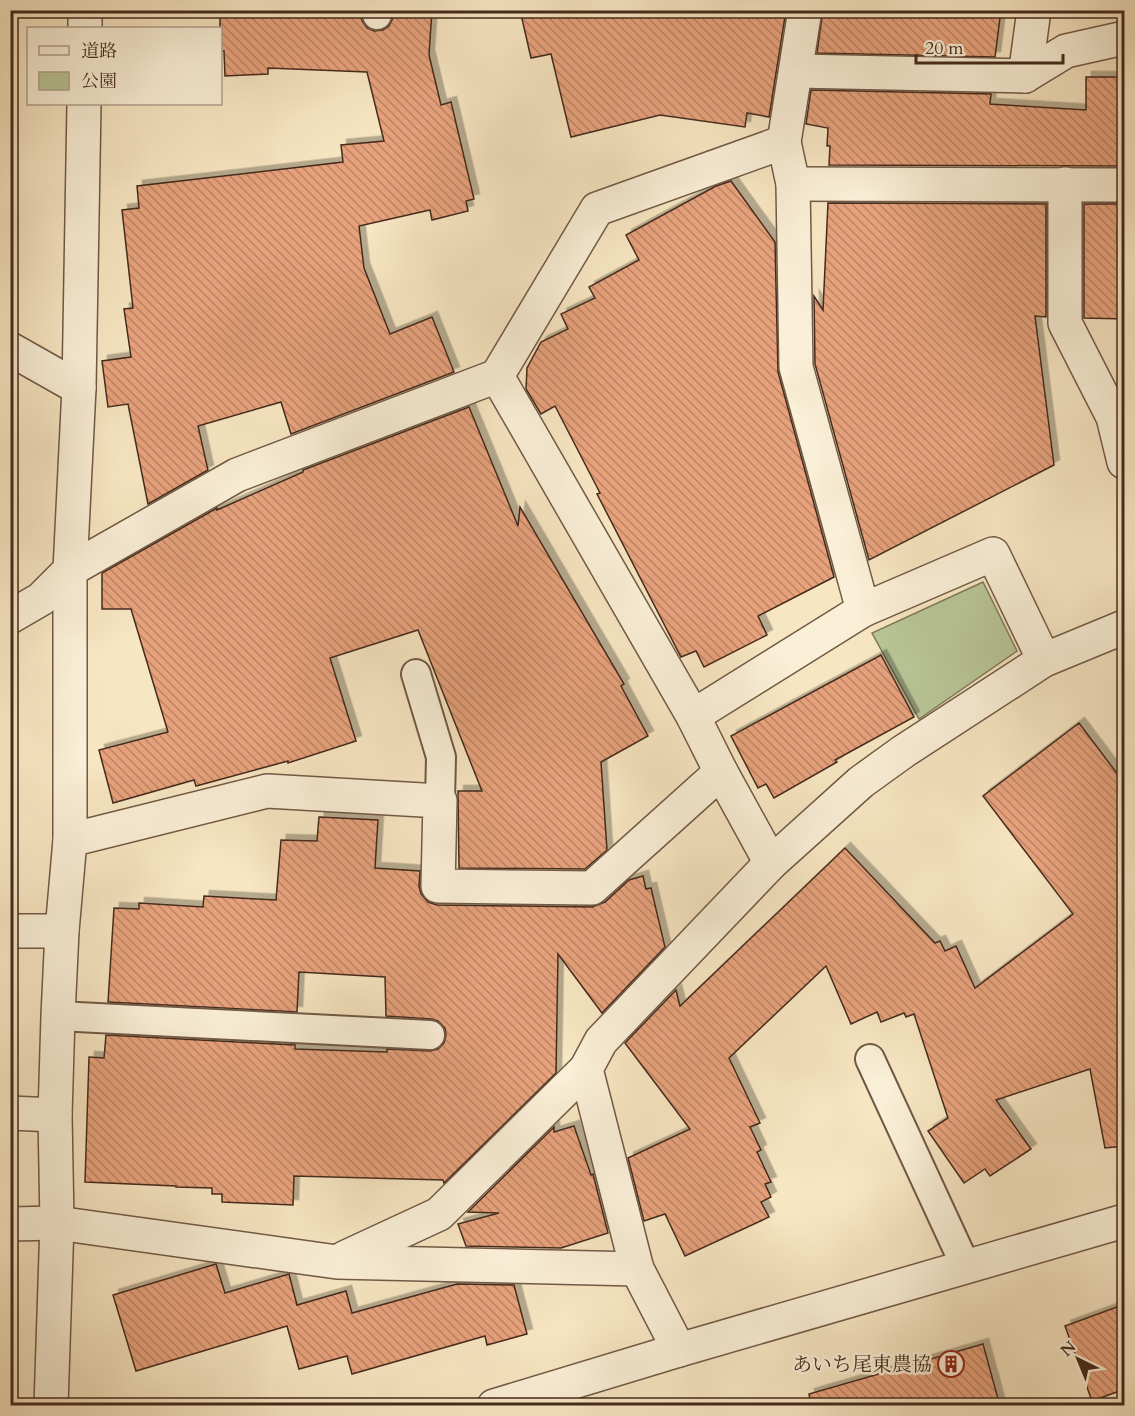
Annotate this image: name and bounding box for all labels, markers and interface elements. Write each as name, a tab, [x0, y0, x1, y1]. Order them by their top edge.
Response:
legend	[27, 27, 222, 105]
scale bar	[916, 27, 1063, 65]
text: 20 m	[925, 36, 964, 61]
text: 道路	[81, 39, 117, 64]
text: 公園	[81, 69, 117, 94]
north arrow	[1048, 1329, 1108, 1389]
text: N	[1056, 1336, 1081, 1362]
building icon: あいち尾東農協	[936, 1349, 966, 1379]
place label: あいち尾東農協	[792, 1351, 932, 1378]

